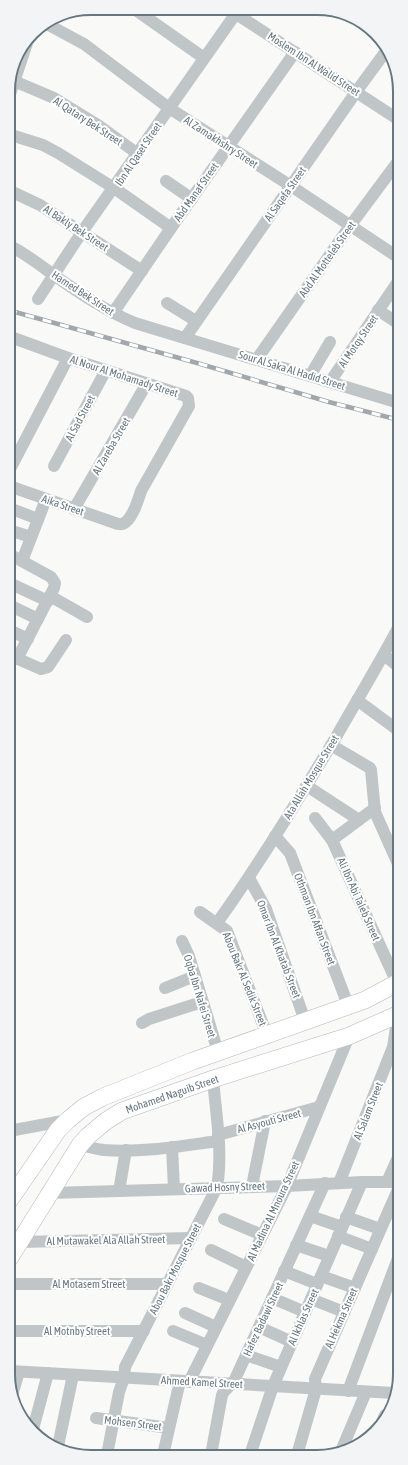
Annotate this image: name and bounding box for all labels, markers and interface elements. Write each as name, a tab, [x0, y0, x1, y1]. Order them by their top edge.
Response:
street label: Moslem Ibn Al Walid Street	[266, 30, 362, 98]
street label: Al Qatary Bek Street	[51, 94, 125, 148]
street label: Al Zamakhshry Street	[182, 114, 260, 170]
street label: Ibn Al Qaset Street	[112, 120, 164, 188]
street label: Abd Manaf Street	[171, 160, 221, 224]
street label: Al Saqefa Street	[262, 165, 308, 223]
street label: Al Bakly Bek Street	[41, 203, 111, 253]
street label: Abd Al Motteleb Street	[296, 219, 358, 299]
street label: Hamed Bek Street	[50, 268, 116, 318]
street label: Al Motqy Street	[336, 312, 380, 370]
street label: Sour Al Saka Al Hadid Street	[237, 348, 347, 392]
street label: Al Nour Al Mohamady Street	[69, 353, 179, 399]
street label: Al Sad Street	[63, 393, 97, 443]
street label: Al Zareba Street	[90, 415, 132, 477]
street label: Aika Street	[40, 492, 86, 518]
street label: Ata Allah Mosque Street	[281, 733, 341, 821]
street label: Ali Ibn Abi Taleb Street	[335, 856, 383, 942]
street label: Othman Ibn Affan Street	[292, 872, 338, 966]
street label: Omar Ibn Al Khatab Street	[255, 898, 303, 1000]
street label: Abou Bakr Al Sedik Street	[221, 930, 269, 1028]
street label: Oqba Ibn Nafei Street	[182, 953, 218, 1039]
street label: Mohamed Naguib Street	[124, 1072, 220, 1116]
street label: Al Salam Street	[351, 1080, 385, 1142]
street label: Al Asyouti Street	[236, 1107, 302, 1135]
street label: Al Madina Al Mnoura Street	[245, 1159, 301, 1263]
street label: Gawad Hosny Street	[185, 1180, 265, 1194]
street label: Abou Bakr Mosque Street	[147, 1222, 203, 1316]
street label: Al Mutawakel Ala Allah Street	[47, 1233, 165, 1247]
street label: Al Motasem Street	[52, 1278, 126, 1290]
street label: Hafez Badawi Street	[241, 1280, 285, 1358]
street label: Al Hekma Street	[322, 1286, 360, 1350]
street label: Al Ikhlas Street	[285, 1287, 321, 1347]
street label: Al Motnby Street	[44, 1325, 110, 1337]
street label: Ahmed Kamel Street	[161, 1374, 243, 1390]
street label: Mohsen Street	[104, 1414, 162, 1432]

